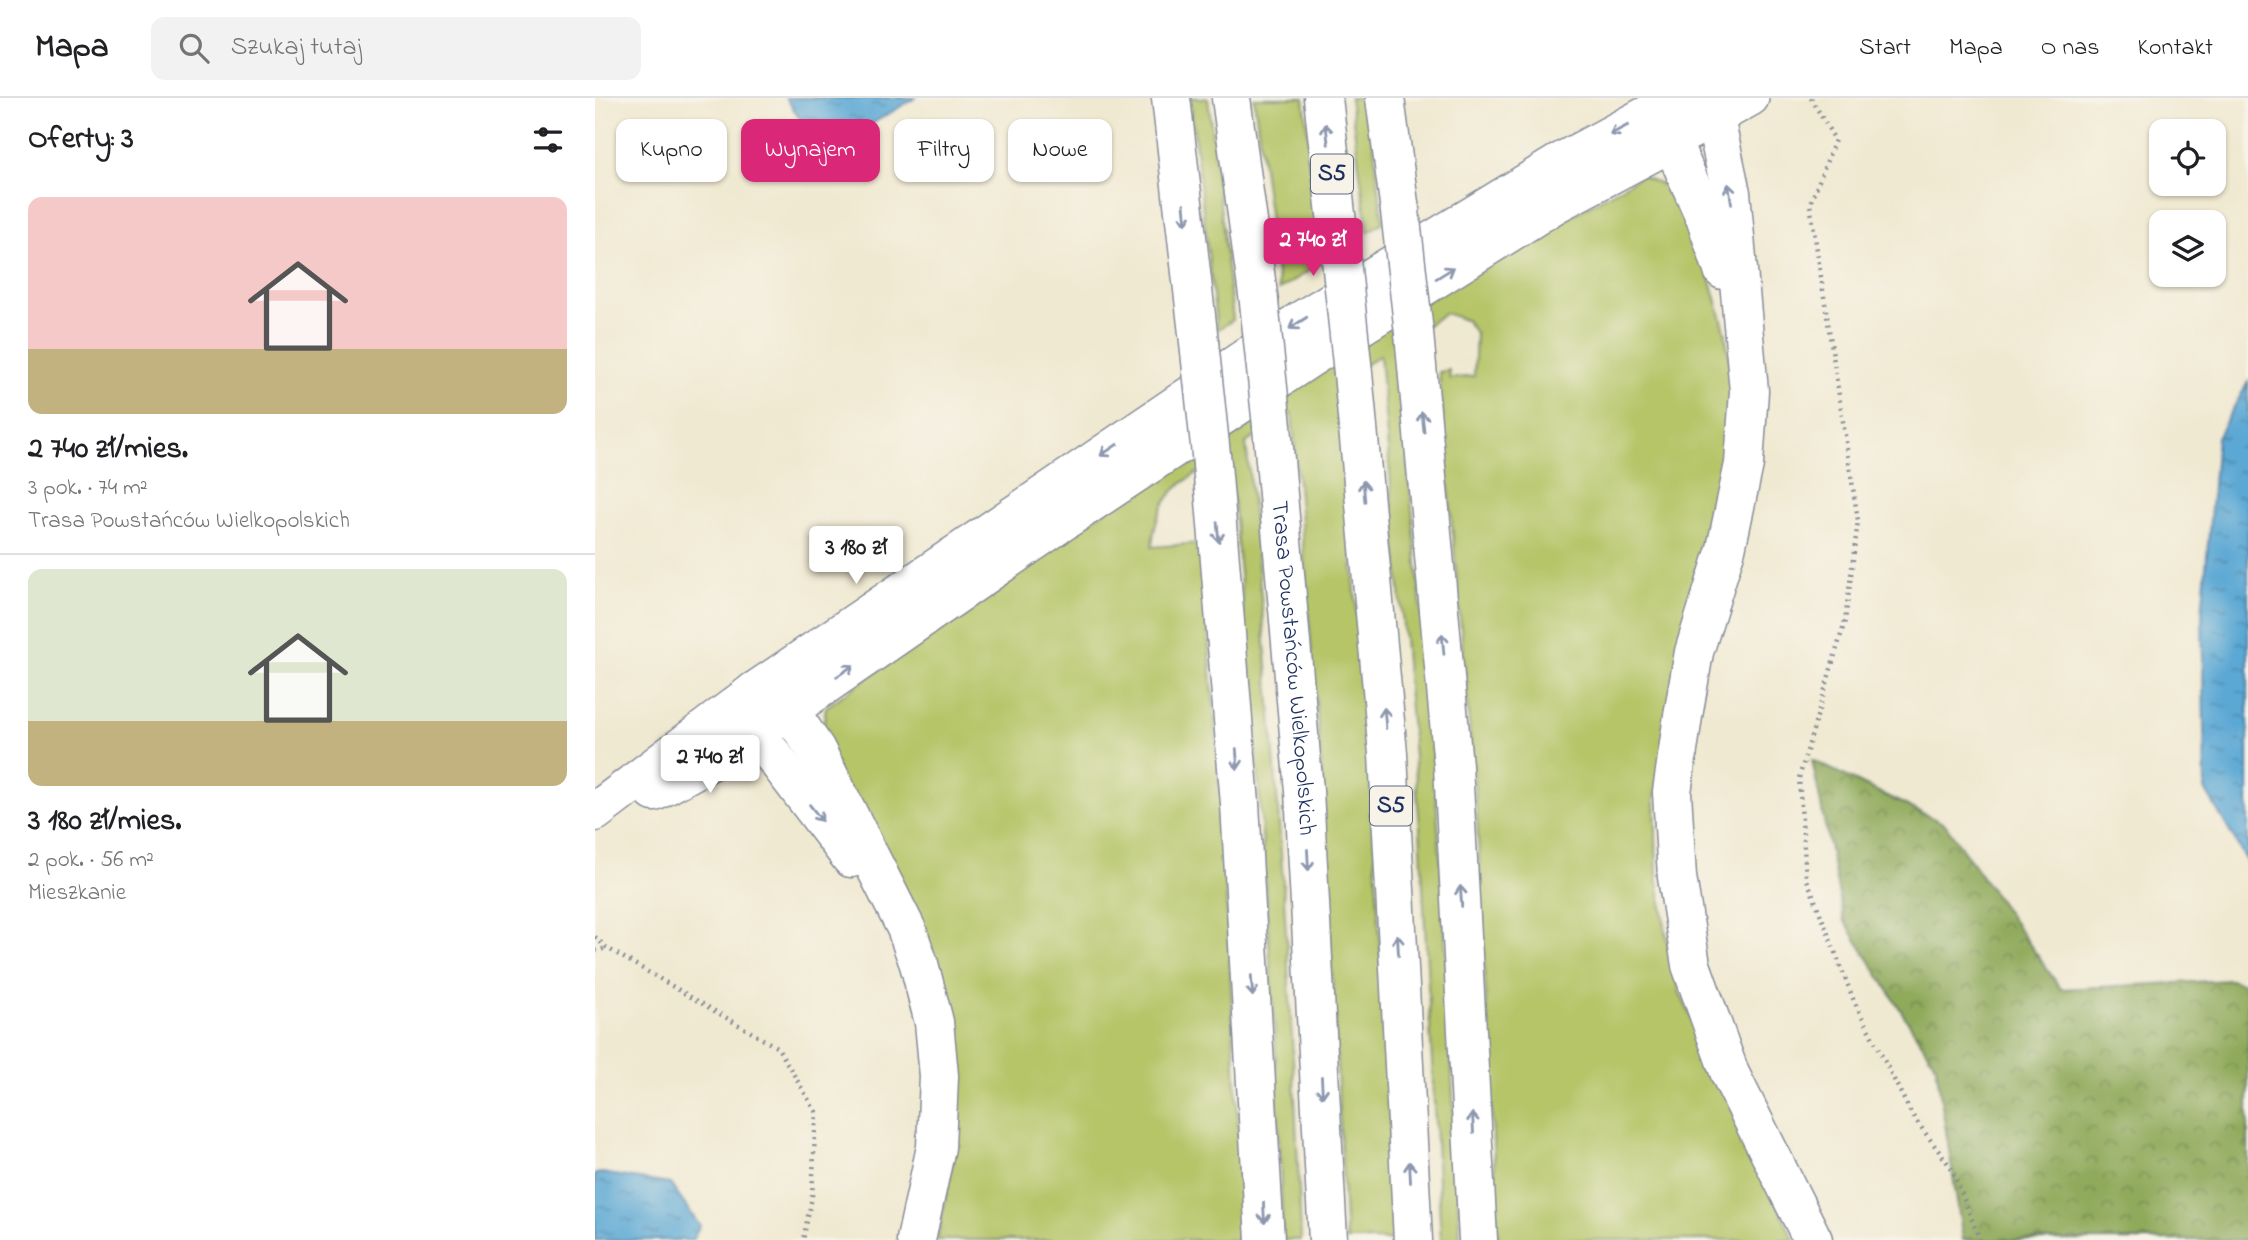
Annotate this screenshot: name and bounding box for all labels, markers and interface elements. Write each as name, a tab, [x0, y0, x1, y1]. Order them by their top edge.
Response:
search box	[151, 17, 641, 80]
text: Mapa	[35, 24, 109, 72]
icon: search	[175, 29, 213, 67]
text: Szukaj tutaj	[231, 29, 362, 67]
text: Start	[1859, 31, 1911, 66]
text: Mapa	[1949, 31, 2003, 66]
text: O nas	[2041, 31, 2099, 66]
text: Kontakt	[2137, 31, 2213, 66]
text: Oferty: 3	[28, 118, 134, 162]
chip: Kupno	[616, 119, 727, 182]
chip: Wynajem	[741, 119, 880, 182]
chip: Filtry	[894, 119, 994, 182]
chip: Nowe	[1008, 119, 1112, 182]
map controls	[2149, 119, 2226, 287]
button: locate	[2149, 119, 2226, 196]
icon: filters	[529, 121, 567, 159]
one-way arrow	[1321, 123, 1334, 145]
one-way arrow	[1609, 124, 1630, 138]
road number: S5	[1311, 155, 1353, 194]
one-way arrow	[1723, 183, 1736, 206]
one-way arrow	[1178, 203, 1191, 225]
button: layers	[2149, 210, 2226, 287]
pin: 2 740 zł	[1241, 218, 1385, 278]
text: 2 740 zł	[1280, 224, 1346, 257]
icon: home	[235, 243, 361, 369]
one-way arrow	[1435, 265, 1455, 279]
one-way arrow	[1289, 315, 1308, 330]
one-way arrow	[1416, 411, 1429, 434]
text: 2 740 zł/mies.	[28, 428, 188, 472]
one-way arrow	[1100, 443, 1120, 457]
text: 3 pok. · 74 m²	[28, 472, 148, 505]
one-way arrow	[1357, 480, 1370, 503]
street label: Trasa Powstańców Wielkopolskich	[1261, 499, 1324, 836]
text: Trasa Powstańców Wielkopolskich	[28, 505, 350, 538]
one-way arrow	[1212, 521, 1225, 543]
pin: 3 180 zł	[784, 526, 928, 586]
text: 3 180 zł	[825, 532, 887, 565]
icon: home	[235, 615, 361, 741]
one-way arrow	[1436, 634, 1449, 656]
one-way arrow	[835, 664, 854, 678]
one-way arrow	[1378, 707, 1391, 729]
pin: 2 740 zł	[638, 736, 782, 795]
text: 2 740 zł	[677, 741, 743, 774]
one-way arrow	[1231, 747, 1244, 770]
road number: S5	[1370, 786, 1412, 826]
text: 3 180 zł/mies.	[28, 800, 181, 844]
one-way arrow	[808, 803, 823, 821]
text: 2 pok. · 56 m²	[28, 844, 154, 877]
one-way arrow	[1302, 848, 1315, 871]
text: Mieszkanie	[28, 877, 126, 910]
one-way arrow	[1454, 885, 1467, 907]
one-way arrow	[1391, 934, 1404, 956]
one-way arrow	[1246, 974, 1259, 997]
one-way arrow	[1315, 1075, 1328, 1098]
one-way arrow	[1466, 1112, 1479, 1135]
one-way arrow	[1403, 1161, 1416, 1184]
one-way arrow	[1258, 1202, 1271, 1224]

